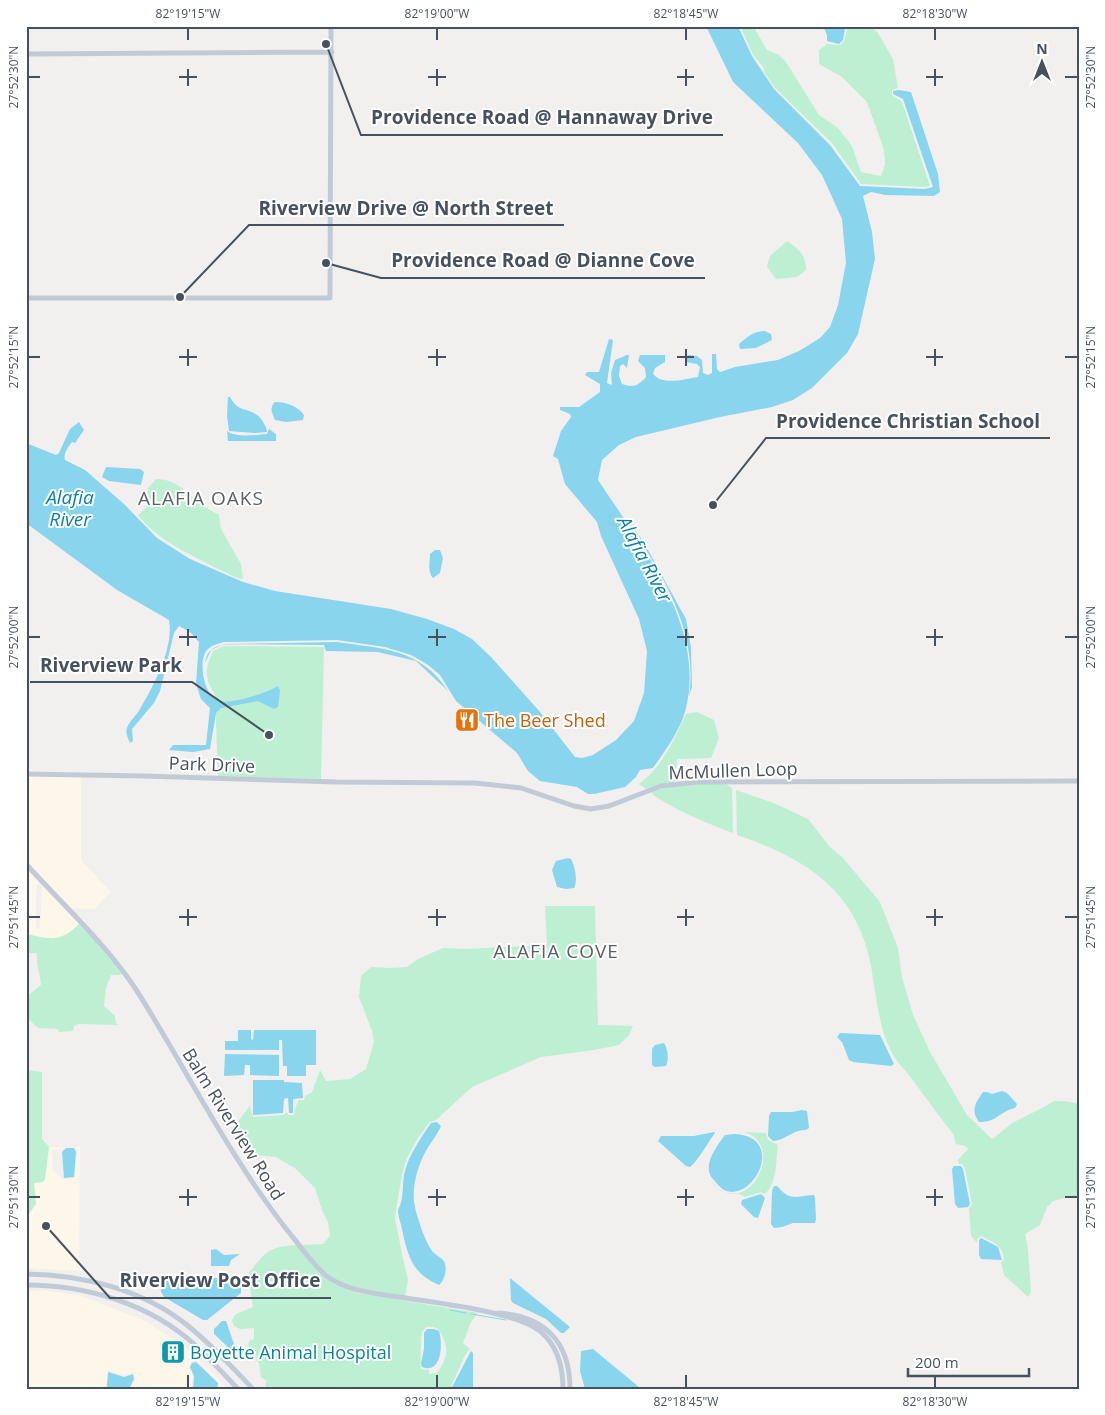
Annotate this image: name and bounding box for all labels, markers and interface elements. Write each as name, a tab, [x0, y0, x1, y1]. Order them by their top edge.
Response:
text: 82°19'15"W	[156, 5, 220, 22]
text: 82°19'00"W	[405, 5, 469, 22]
text: 82°18'45"W	[654, 5, 718, 22]
text: 82°18'30"W	[903, 5, 967, 22]
north arrow	[1018, 38, 1068, 88]
text: N	[1036, 39, 1048, 58]
text: 27°52'30"N	[5, 46, 22, 108]
text: 27°52'30"N	[1082, 46, 1099, 108]
callout: Providence Road @ Hannaway Drive	[361, 101, 723, 135]
text: Providence Road @ Hannaway Drive	[371, 104, 713, 130]
callout: Riverview Drive @ North Street	[249, 191, 564, 225]
text: Riverview Drive @ North Street	[258, 195, 554, 221]
callout: Providence Road @ Dianne Cove	[381, 244, 705, 278]
text: Providence Road @ Dianne Cove	[391, 247, 695, 273]
text: 27°52'15"N	[5, 326, 22, 388]
text: 27°52'15"N	[1082, 326, 1099, 388]
callout: Providence Christian School	[766, 404, 1050, 438]
text: Providence Christian School	[776, 408, 1040, 434]
water label: Alafia River	[44, 484, 94, 532]
district label: ALAFIA OAKS	[138, 485, 264, 511]
water label: Alafia River	[611, 510, 679, 608]
text: 27°52'00"N	[5, 606, 22, 668]
text: 27°52'00"N	[1082, 606, 1099, 668]
callout: Riverview Park	[30, 648, 192, 682]
text: Riverview Park	[40, 652, 182, 678]
restaurant icon: The Beer Shed	[454, 707, 480, 733]
place label: The Beer Shed	[484, 708, 606, 732]
street label: Park Drive	[168, 750, 256, 778]
street label: McMullen Loop	[668, 756, 798, 784]
text: 27°51'45"N	[5, 886, 22, 948]
text: 27°51'45"N	[1082, 886, 1099, 948]
district label: ALAFIA COVE	[493, 938, 619, 964]
street label: Balm Riverview Road	[177, 1044, 291, 1204]
text: 27°51'30"N	[5, 1166, 22, 1228]
text: 27°51'30"N	[1082, 1166, 1099, 1228]
callout: Riverview Post Office	[110, 1264, 331, 1298]
text: Riverview Post Office	[120, 1267, 320, 1293]
building icon: Boyette Animal Hospital	[160, 1339, 186, 1365]
place label: Boyette Animal Hospital	[190, 1340, 391, 1364]
scale bar	[908, 1345, 1029, 1377]
text: 200 m	[915, 1352, 959, 1372]
text: 82°19'15"W	[156, 1393, 220, 1410]
text: 82°19'00"W	[405, 1393, 469, 1410]
text: 82°18'45"W	[654, 1393, 718, 1410]
text: 82°18'30"W	[903, 1393, 967, 1410]

